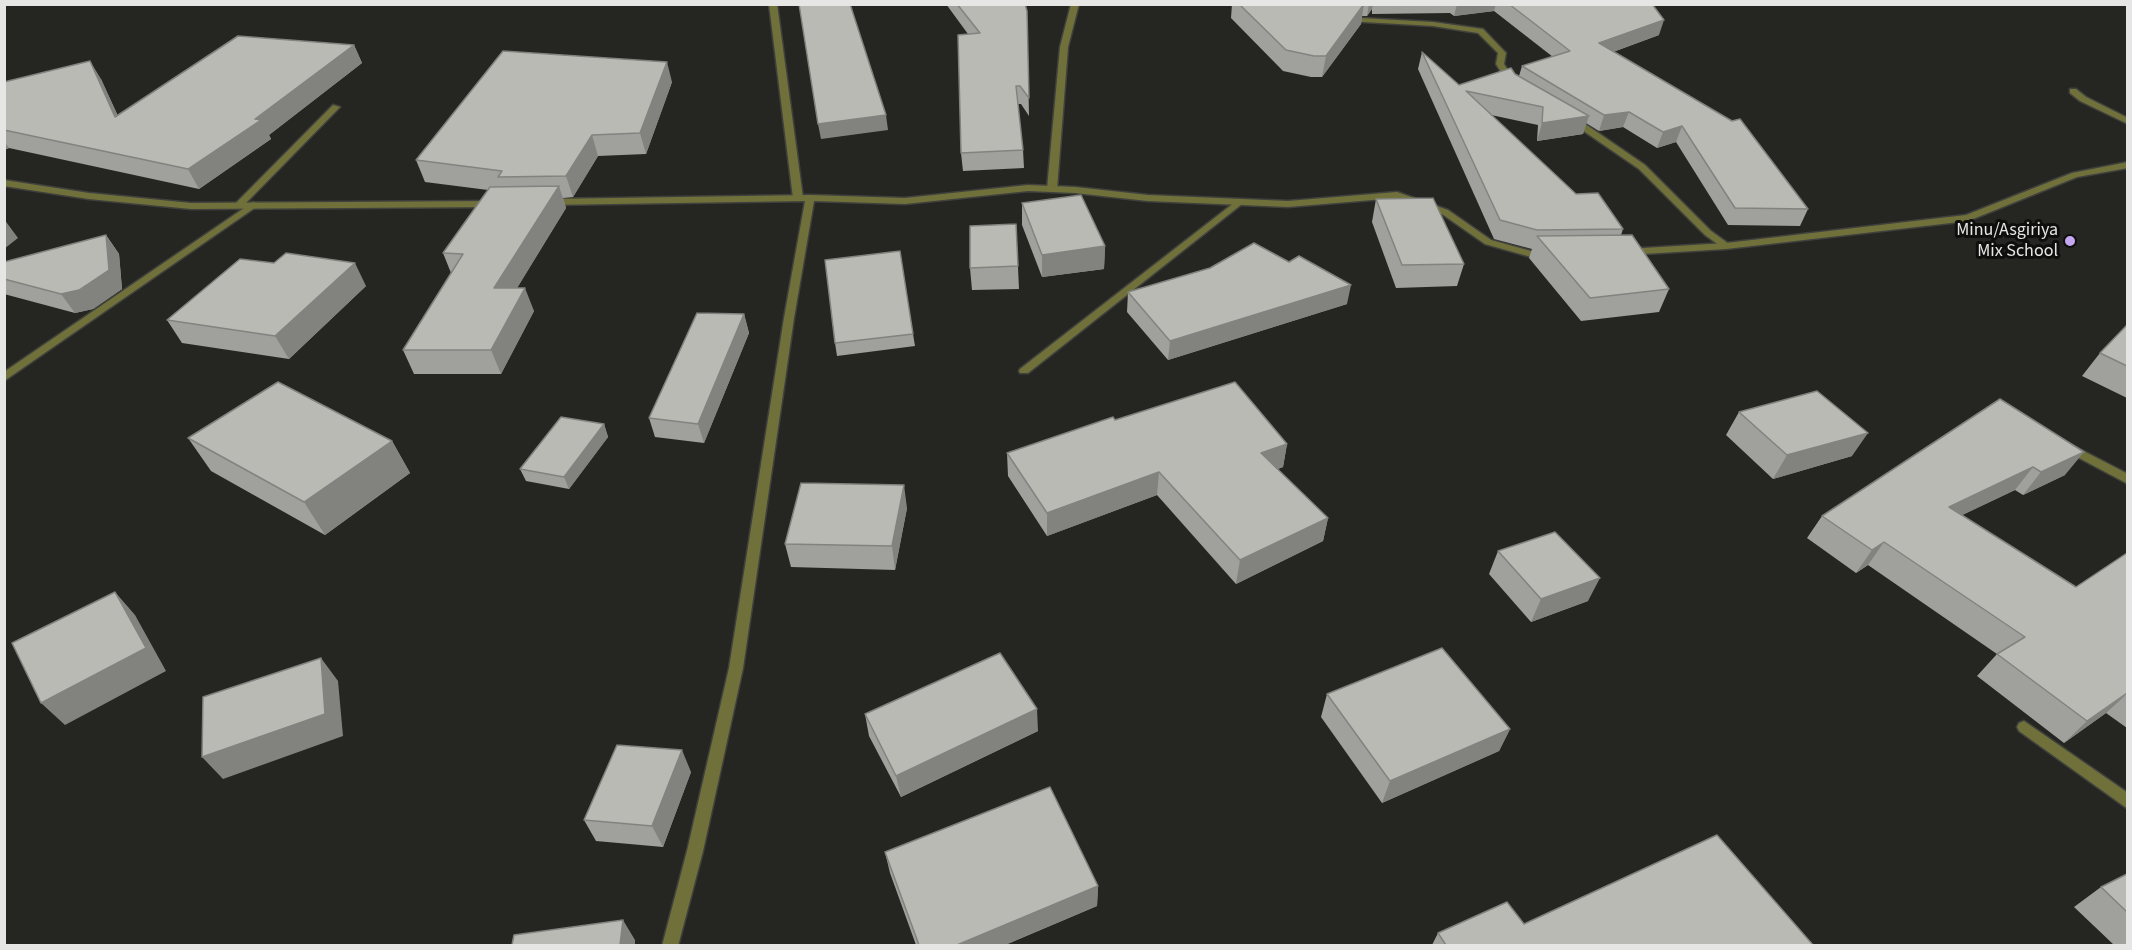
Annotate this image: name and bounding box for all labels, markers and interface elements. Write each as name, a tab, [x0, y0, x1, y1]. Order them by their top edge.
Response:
place label: Minu/Asgiriya Mix School	[1956, 220, 2058, 262]
marker: Minu/Asgiriya Mix School	[2063, 234, 2077, 248]

